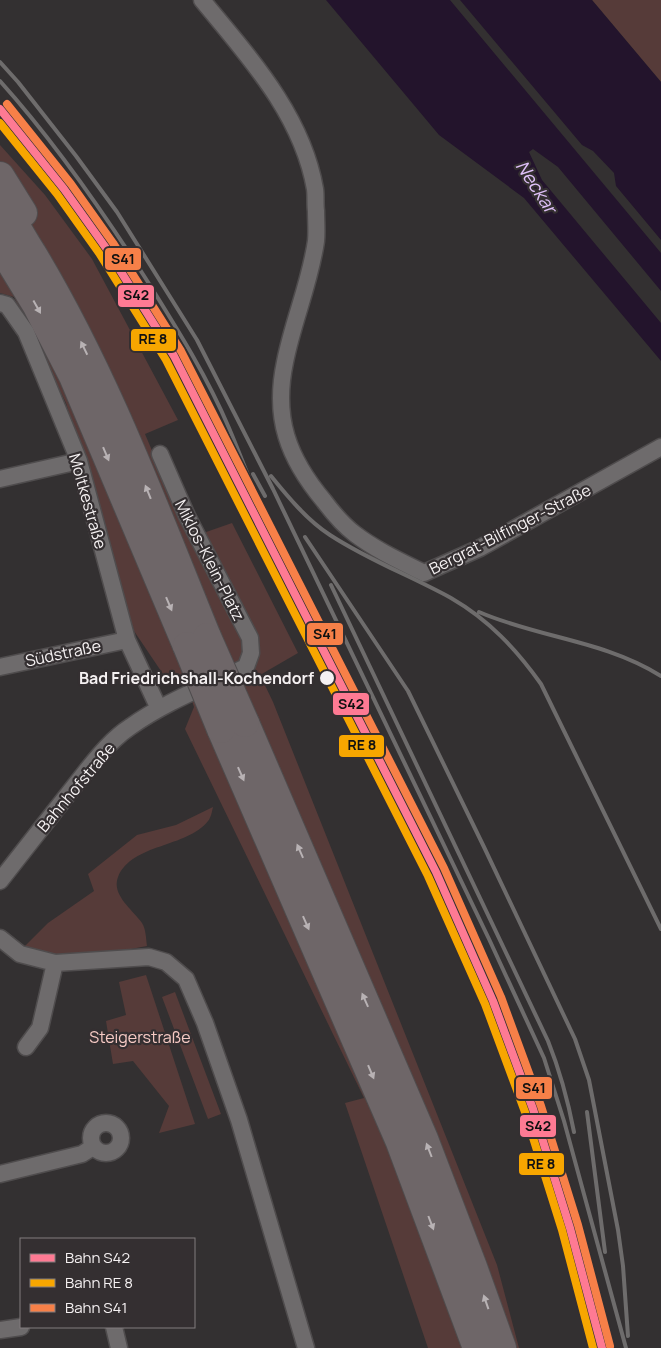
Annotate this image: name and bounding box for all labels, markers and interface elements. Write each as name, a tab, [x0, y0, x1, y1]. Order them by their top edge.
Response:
water label: Neckar	[511, 155, 564, 220]
line badge: S41	[104, 247, 142, 271]
text: S41	[111, 249, 135, 268]
line badge: S42	[117, 284, 155, 308]
text: S42	[123, 285, 149, 304]
one-way arrow	[33, 300, 41, 314]
line badge: RE 8	[130, 328, 177, 352]
text: RE 8	[139, 329, 167, 348]
one-way arrow	[80, 341, 88, 355]
one-way arrow	[103, 447, 111, 461]
street label: Moltkestraße	[64, 451, 112, 551]
street label: Bergrat-Bilfinger-Straße	[425, 479, 595, 579]
one-way arrow	[144, 485, 152, 499]
street label: Miklos-Klein-Platz	[170, 496, 250, 624]
one-way arrow	[166, 597, 174, 611]
line badge: S41	[306, 622, 344, 646]
text: S41	[313, 624, 337, 643]
street label: Südstraße	[23, 634, 103, 672]
place label: Bad Friedrichshall-Kochendorf	[79, 667, 314, 689]
marker: Bad Friedrichshall-Kochendorf	[318, 669, 336, 687]
line badge: S42	[332, 692, 370, 716]
text: S42	[338, 694, 364, 713]
line badge: RE 8	[338, 734, 385, 758]
text: RE 8	[348, 735, 376, 754]
street label: Bahnhofstraße	[32, 738, 120, 836]
one-way arrow	[238, 767, 246, 781]
one-way arrow	[296, 844, 304, 858]
one-way arrow	[303, 916, 311, 930]
one-way arrow	[361, 993, 369, 1007]
park label: Steigerstraße	[89, 1026, 191, 1048]
one-way arrow	[367, 1065, 375, 1079]
line badge: S41	[515, 1076, 553, 1100]
text: S41	[522, 1078, 546, 1097]
line badge: S42	[519, 1114, 557, 1138]
text: S42	[525, 1116, 551, 1135]
one-way arrow	[424, 1143, 432, 1157]
line badge: RE 8	[518, 1152, 565, 1176]
text: RE 8	[527, 1154, 555, 1173]
one-way arrow	[427, 1216, 435, 1231]
legend	[20, 1238, 195, 1328]
text: Bahn S42	[65, 1247, 130, 1268]
text: Bahn RE 8	[65, 1272, 133, 1293]
one-way arrow	[481, 1294, 489, 1309]
text: Bahn S41	[65, 1297, 127, 1318]

